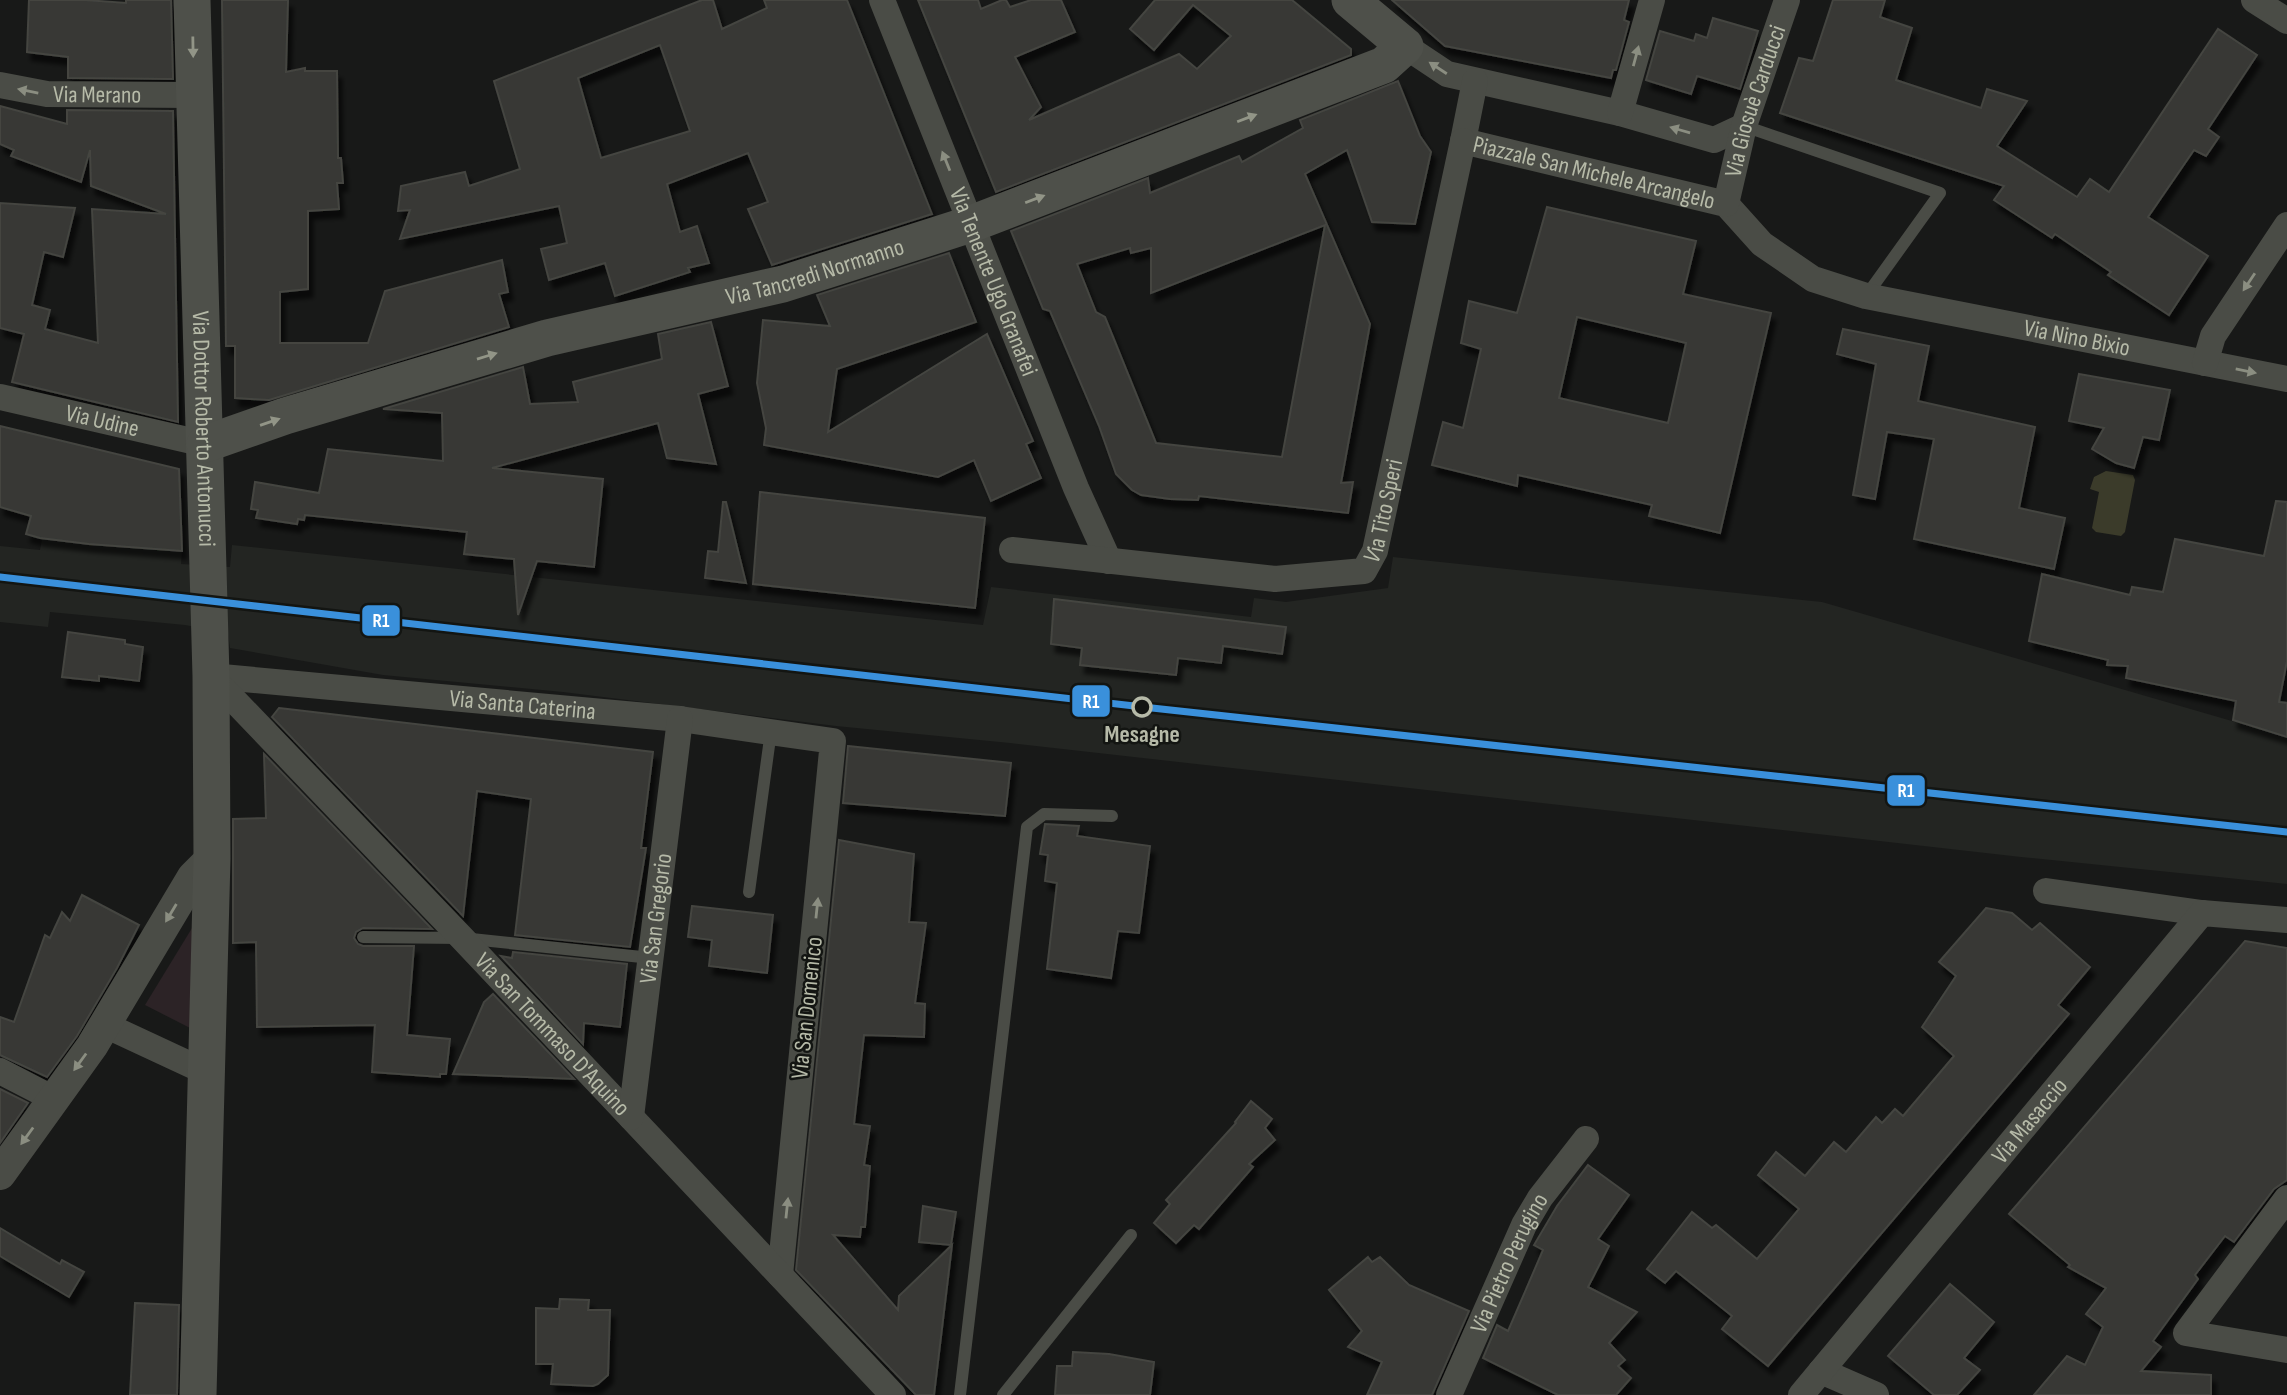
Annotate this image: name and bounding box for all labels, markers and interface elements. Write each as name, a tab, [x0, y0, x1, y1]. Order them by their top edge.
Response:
street label: Via Giosuè Carducci	[1718, 21, 1792, 180]
one-way arrow	[188, 37, 199, 59]
one-way arrow	[1631, 45, 1642, 67]
one-way arrow	[1429, 61, 1447, 75]
street label: Via Merano	[53, 80, 141, 109]
one-way arrow	[17, 85, 39, 96]
one-way arrow	[1237, 112, 1258, 123]
one-way arrow	[1670, 125, 1691, 135]
street label: Piazzale San Michele Arcangelo	[1470, 129, 1718, 215]
one-way arrow	[940, 150, 951, 171]
street label: Via Tenente Ugo Granafei	[943, 183, 1044, 380]
one-way arrow	[1024, 194, 1045, 205]
street label: Via Tancredi Normanno	[723, 232, 907, 311]
one-way arrow	[2243, 272, 2256, 291]
street label: Via Dottor Roberto Antonucci	[186, 310, 222, 547]
street label: Via Nino Bixio	[2021, 313, 2133, 362]
one-way arrow	[477, 350, 498, 360]
one-way arrow	[2235, 365, 2257, 376]
street label: Via Udine	[63, 398, 142, 443]
one-way arrow	[259, 416, 280, 427]
street label: Via Tito Speri	[1357, 456, 1409, 568]
line badge: R1	[361, 604, 401, 637]
text: R1	[373, 610, 390, 633]
street label: Via Santa Caterina	[448, 683, 597, 726]
line badge: R1	[1071, 684, 1111, 718]
text: R1	[1083, 691, 1100, 714]
marker: Mesagne	[1132, 697, 1152, 717]
place label: Mesagne	[1104, 720, 1180, 749]
line badge: R1	[1886, 774, 1926, 807]
text: R1	[1898, 780, 1915, 803]
street label: Via San Gregorio	[633, 852, 678, 985]
one-way arrow	[812, 897, 823, 919]
one-way arrow	[165, 903, 178, 922]
street label: Via San Domenico	[785, 935, 829, 1081]
street label: Via San Tommaso D'Aquino	[469, 947, 637, 1122]
one-way arrow	[73, 1053, 87, 1071]
street label: Via Masaccio	[1985, 1072, 2073, 1170]
one-way arrow	[20, 1127, 34, 1145]
street label: Via Pietro Perugino	[1464, 1188, 1554, 1337]
one-way arrow	[782, 1196, 793, 1218]

